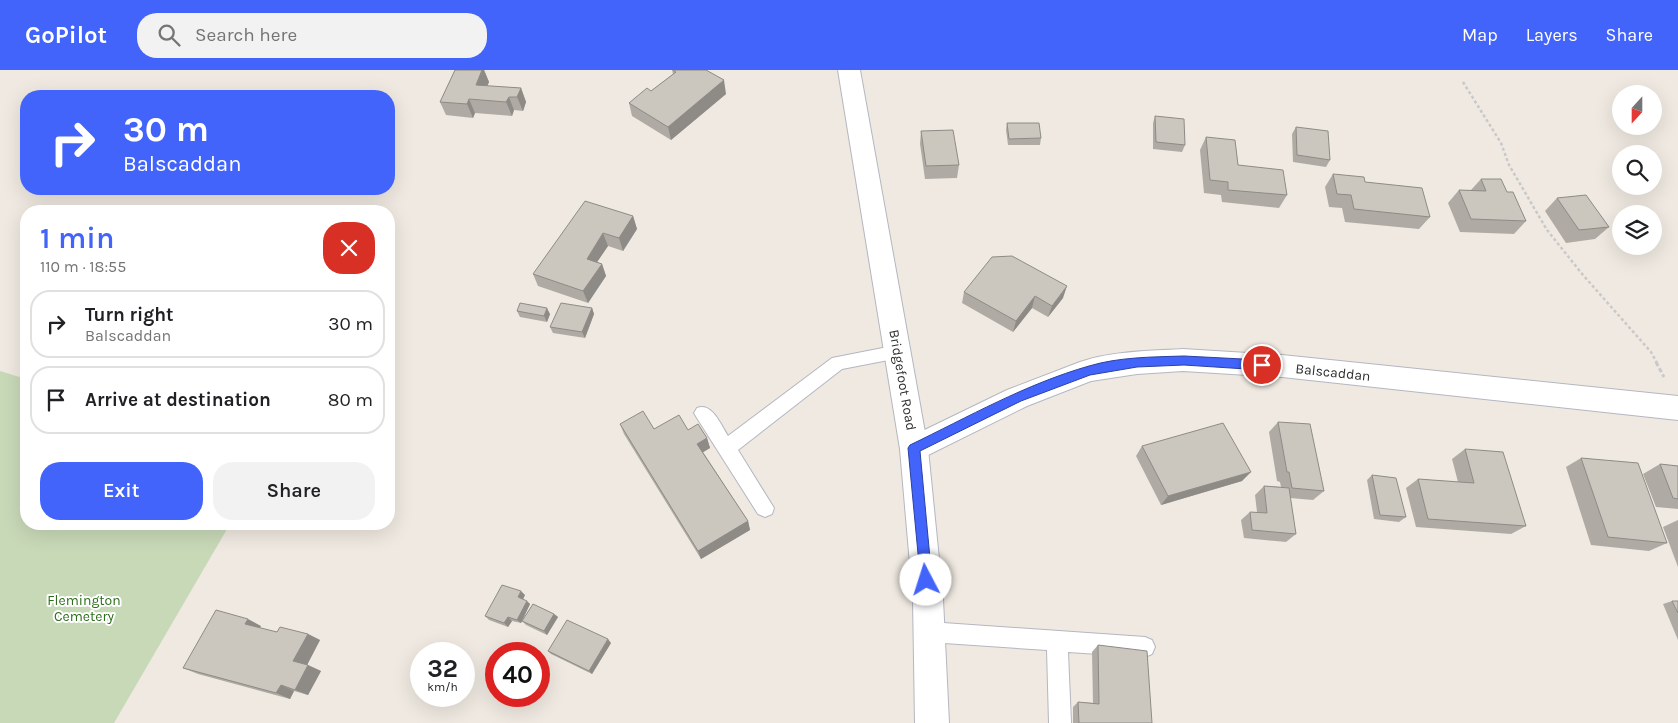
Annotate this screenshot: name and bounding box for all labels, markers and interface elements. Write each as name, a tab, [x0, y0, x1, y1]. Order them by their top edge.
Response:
search box	[137, 13, 487, 58]
text: GoPilot	[25, 21, 107, 49]
icon: search	[155, 21, 183, 49]
text: Search here	[195, 24, 297, 46]
text: Map	[1462, 24, 1498, 46]
text: Layers	[1526, 24, 1578, 46]
text: Share	[1606, 24, 1653, 46]
north arrow	[1612, 85, 1662, 135]
map controls	[1612, 85, 1662, 255]
text: 30 m	[123, 109, 209, 150]
icon: right	[40, 110, 105, 175]
button: search	[1612, 145, 1662, 195]
text: Balscaddan	[123, 151, 241, 177]
button: layers	[1612, 205, 1662, 255]
text: 1 min	[40, 220, 114, 256]
button: close	[323, 222, 375, 274]
text: 110 m · 18:55	[40, 257, 126, 276]
text: Turn right	[85, 304, 174, 326]
icon: right	[42, 310, 70, 338]
text: 30 m	[328, 313, 373, 335]
text: Balscaddan	[85, 326, 171, 345]
street label: Bridgefoot Road	[885, 328, 920, 432]
pin	[1241, 344, 1283, 386]
icon: arrive	[1248, 351, 1276, 379]
street label: Balscaddan	[1295, 360, 1371, 385]
icon: arrive	[42, 386, 70, 414]
text: Arrive at destination	[85, 389, 271, 411]
text: 80 m	[328, 389, 373, 411]
button: Exit	[40, 462, 203, 520]
button: Share	[213, 462, 375, 520]
position arrow	[899, 553, 951, 605]
park label: Flemington Cemetery	[47, 592, 121, 625]
speed limit sign: 40	[485, 642, 550, 707]
text: 32	[427, 654, 458, 683]
text: km/h	[427, 680, 458, 694]

